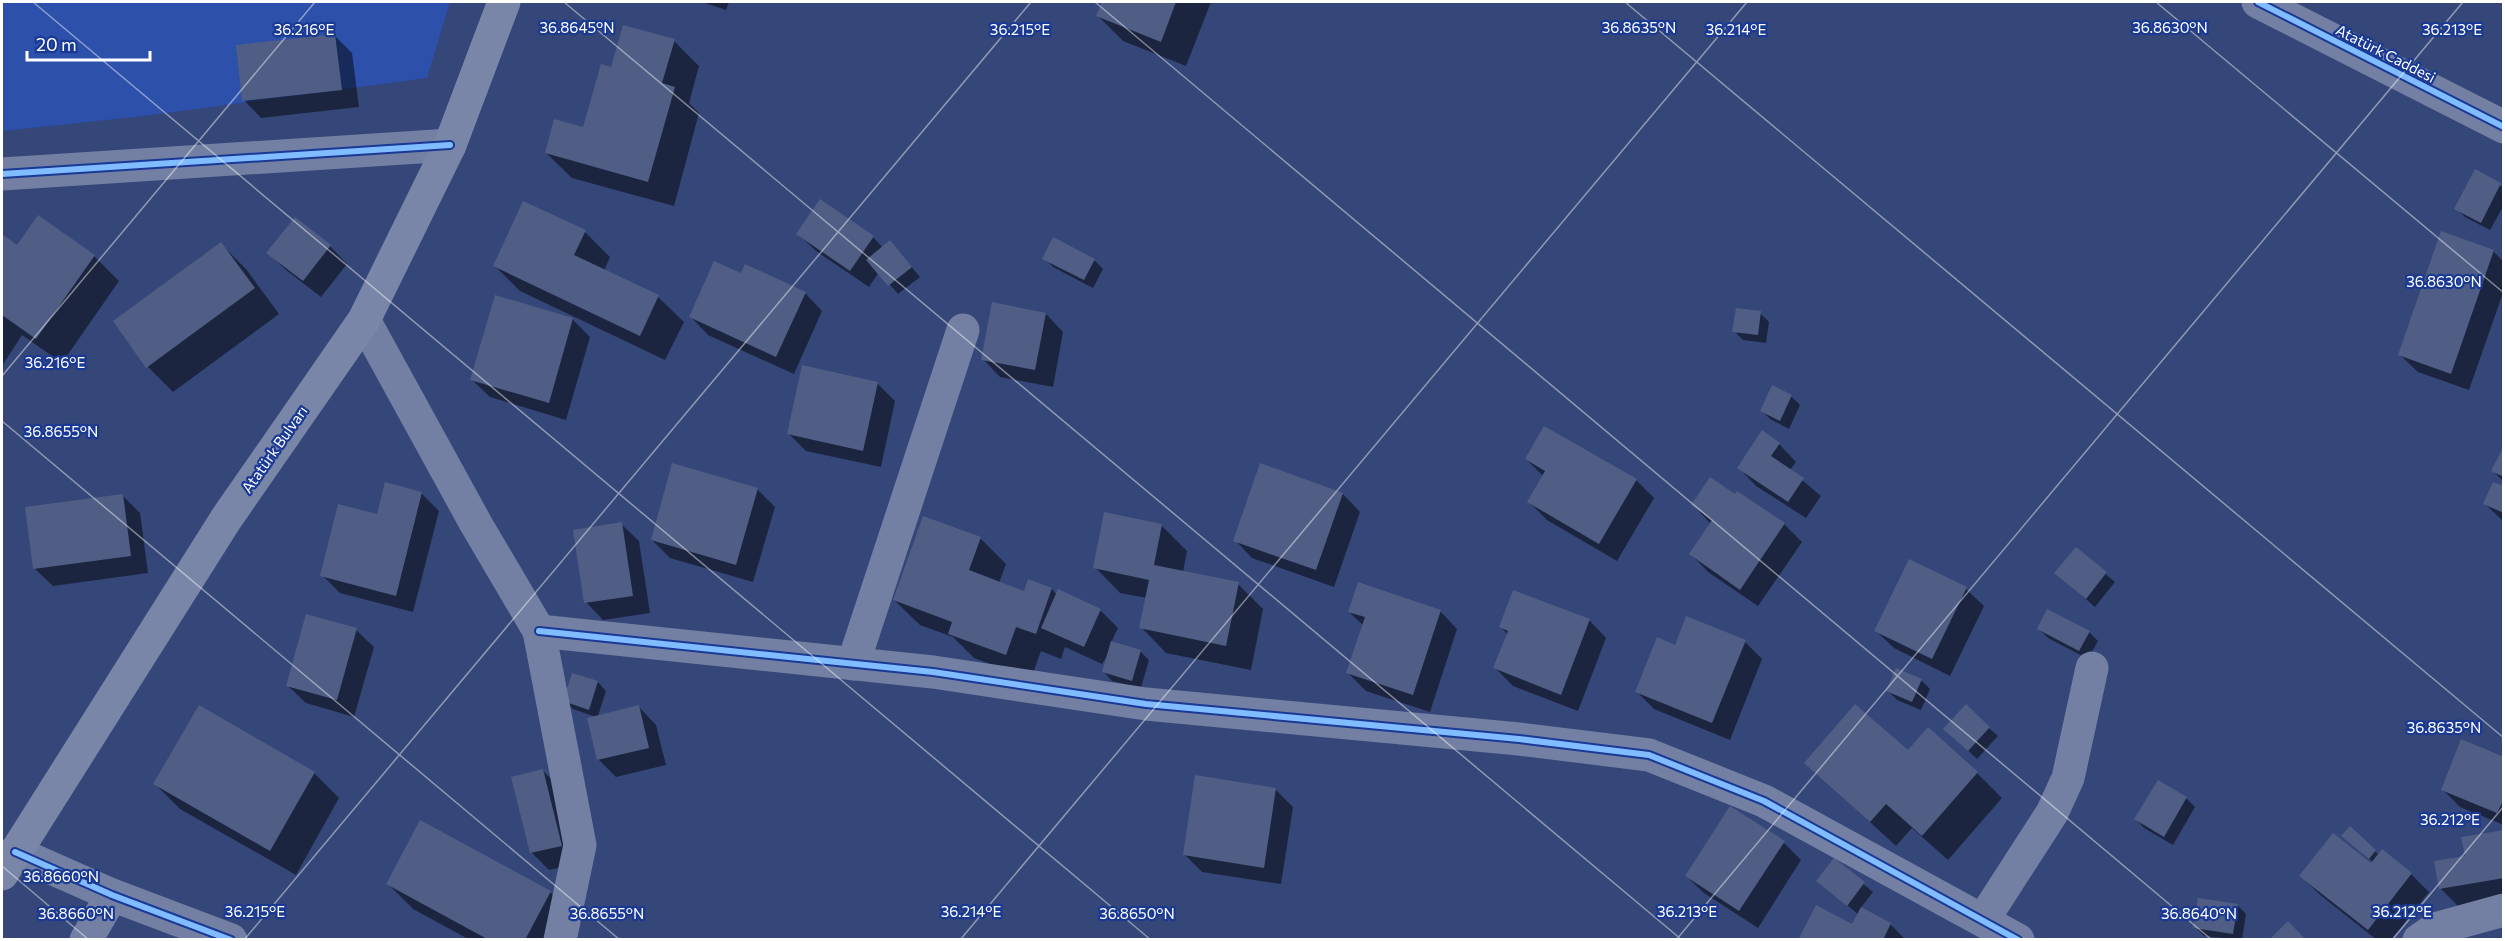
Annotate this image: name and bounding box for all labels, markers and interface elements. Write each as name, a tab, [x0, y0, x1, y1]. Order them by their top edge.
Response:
text: 36.8645°N	[540, 18, 614, 36]
text: 36.8635°N	[1602, 18, 1676, 36]
text: 36.8630°N	[2132, 18, 2208, 36]
text: 36.216°E	[274, 20, 334, 38]
text: 36.215°E	[990, 20, 1050, 38]
text: 36.214°E	[1706, 20, 1766, 38]
street label: Atatürk Caddesi	[2333, 20, 2439, 86]
text: 36.213°E	[2422, 20, 2482, 38]
scale bar	[27, 24, 150, 62]
text: 20 m	[36, 33, 77, 55]
text: 36.8630°N	[2406, 272, 2482, 290]
text: 36.216°E	[25, 353, 85, 371]
street label: Atatürk Bulvarı	[237, 402, 311, 496]
text: 36.8655°N	[24, 422, 98, 440]
text: 36.8635°N	[2407, 718, 2481, 736]
text: 36.212°E	[2420, 810, 2480, 828]
text: 36.8660°N	[23, 867, 99, 885]
text: 36.215°E	[225, 902, 285, 920]
text: 36.214°E	[941, 902, 1001, 920]
text: 36.213°E	[1657, 902, 1717, 920]
text: 36.212°E	[2372, 902, 2432, 920]
text: 36.8660°N	[38, 904, 114, 922]
text: 36.8655°N	[570, 904, 644, 922]
text: 36.8650°N	[1099, 904, 1175, 922]
text: 36.8640°N	[2161, 904, 2237, 922]

